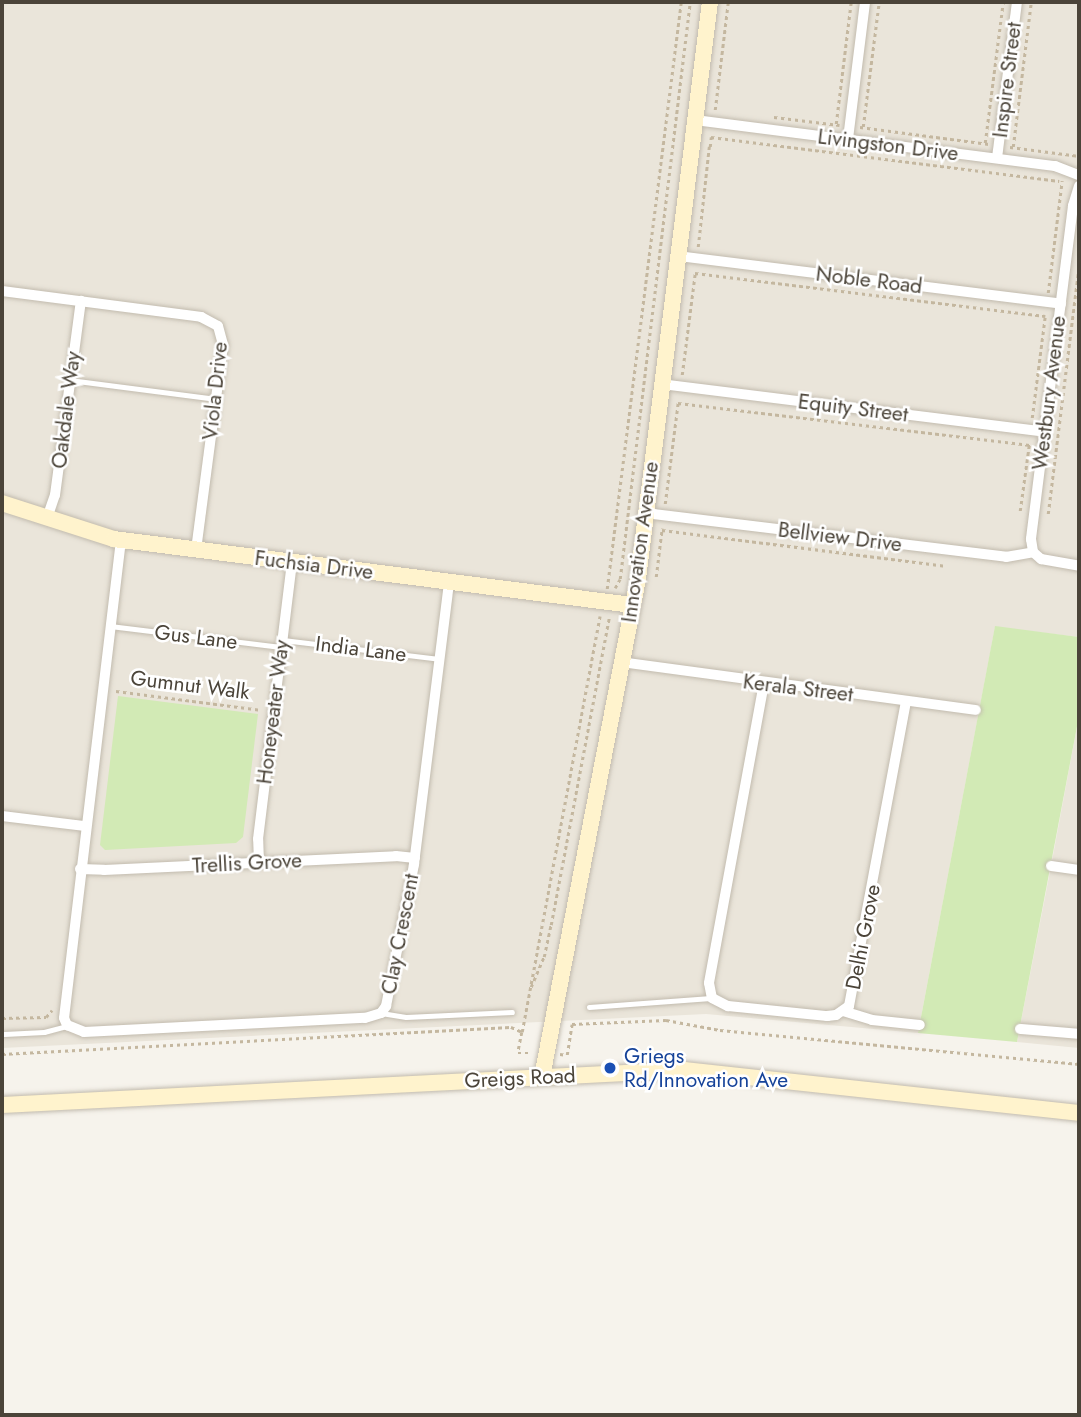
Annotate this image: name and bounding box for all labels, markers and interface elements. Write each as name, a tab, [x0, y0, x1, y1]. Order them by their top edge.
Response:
street label: Inspire Street	[987, 21, 1027, 139]
street label: Livingston Drive	[816, 124, 960, 166]
street label: Noble Road	[814, 261, 924, 299]
street label: Westbury Avenue	[1027, 314, 1071, 472]
street label: Viola Drive	[197, 341, 233, 441]
street label: Oakdale Way	[46, 350, 86, 470]
street label: Equity Street	[797, 389, 909, 427]
street label: Innovation Avenue	[616, 460, 664, 624]
street label: Bellview Drive	[777, 517, 903, 557]
street label: Fuchsia Drive	[253, 545, 375, 585]
street label: Gus Lane	[153, 619, 239, 655]
street label: India Lane	[314, 631, 408, 667]
street label: Honeyeater Way	[252, 638, 294, 786]
street label: Gumnut Walk	[129, 665, 251, 705]
street label: Kerala Street	[742, 669, 854, 707]
street label: Trellis Grove	[192, 848, 302, 878]
street label: Clay Crescent	[376, 872, 424, 996]
street label: Delhi Grove	[840, 882, 886, 992]
place label: Griegs Rd/Innovation Ave	[624, 1043, 788, 1093]
marker: Griegs Rd/Innovation Ave	[602, 1060, 618, 1076]
street label: Greigs Road	[464, 1063, 576, 1093]

